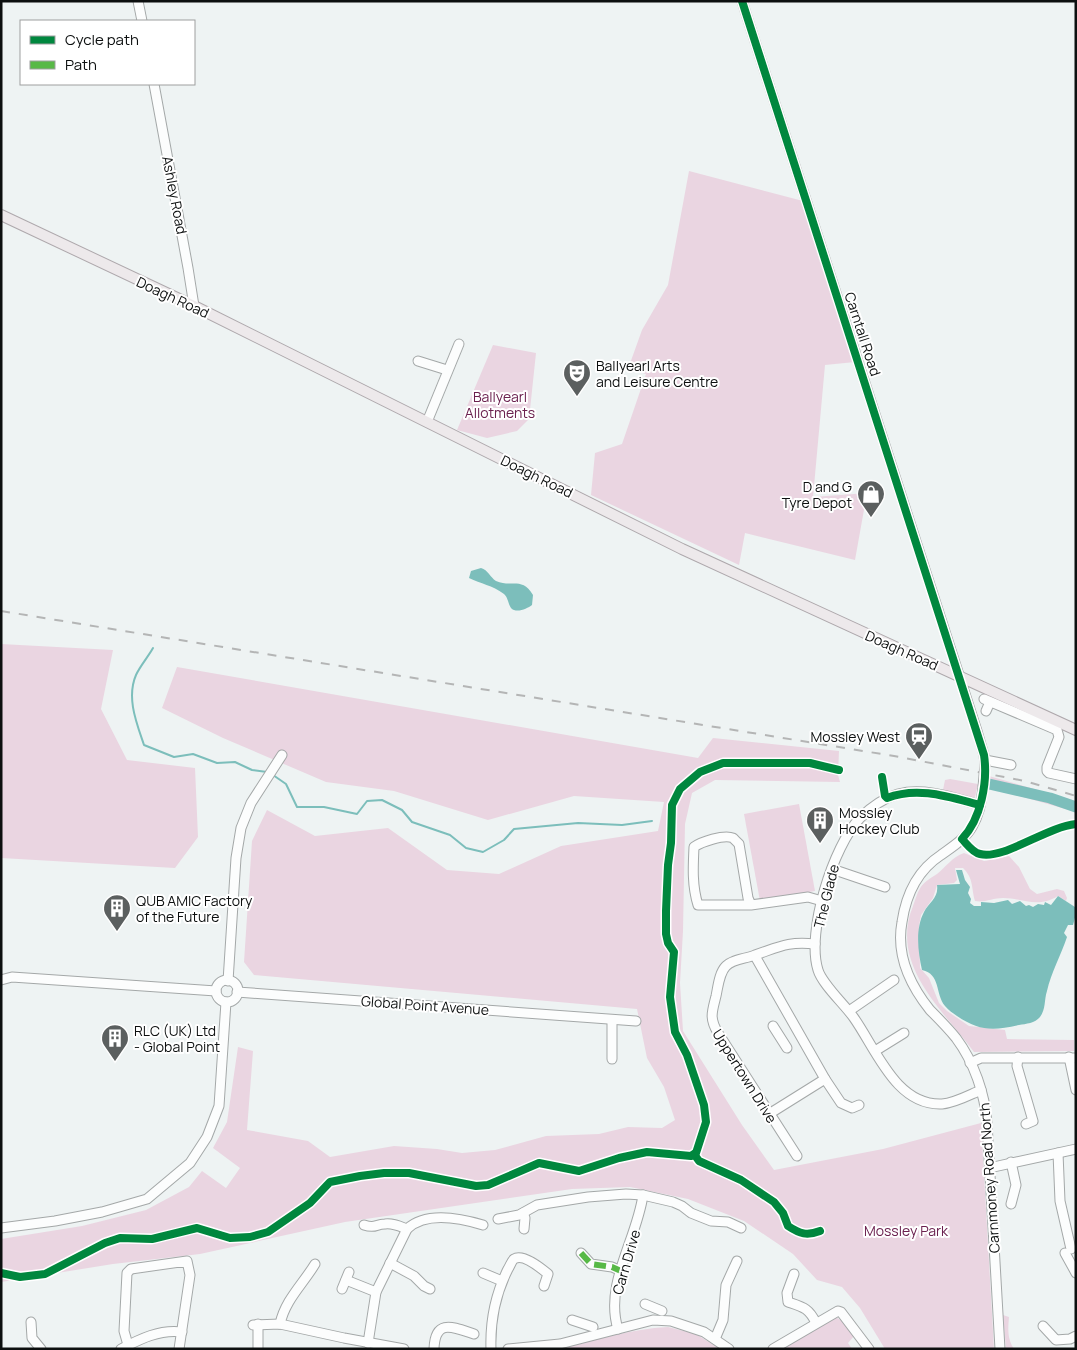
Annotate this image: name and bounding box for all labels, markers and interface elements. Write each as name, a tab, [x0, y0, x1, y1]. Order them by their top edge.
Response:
legend	[20, 20, 195, 85]
text: Cycle path	[65, 29, 139, 50]
text: Path	[65, 54, 97, 75]
street label: Ashley Road	[158, 154, 192, 236]
street label: Doagh Road	[134, 272, 212, 322]
street label: Carntall Road	[841, 290, 885, 378]
place label: Ballyearl Arts and Leisure Centre	[596, 356, 718, 391]
theatre icon: Ballyearl Arts and Leisure Centre	[562, 358, 592, 397]
park label: Ballyearl Allotments	[465, 387, 535, 422]
street label: Doagh Road	[498, 450, 576, 502]
place label: D and G Tyre Depot	[782, 477, 852, 512]
shop icon: D and G Tyre Depot	[856, 479, 886, 518]
street label: Doagh Road	[862, 625, 942, 675]
station icon: Mossley West	[904, 721, 934, 760]
place label: Mossley West	[810, 727, 900, 746]
place label: Mossley Hockey Club	[839, 803, 920, 838]
building icon: Mossley Hockey Club	[805, 805, 835, 844]
street label: The Glade	[809, 862, 843, 930]
place label: QUB AMIC Factory of the Future	[136, 891, 253, 926]
building icon: QUB AMIC Factory of the Future	[102, 893, 132, 932]
street label: Global Point Avenue	[360, 991, 490, 1019]
place label: RLC (UK) Ltd - Global Point	[134, 1021, 221, 1056]
building icon: RLC (UK) Ltd - Global Point	[100, 1023, 130, 1062]
street label: Uppertown Drive	[708, 1025, 782, 1127]
street label: Carnmoney Road North	[974, 1102, 1004, 1254]
park label: Mossley Park	[864, 1221, 949, 1240]
street label: Carn Drive	[608, 1227, 644, 1297]

